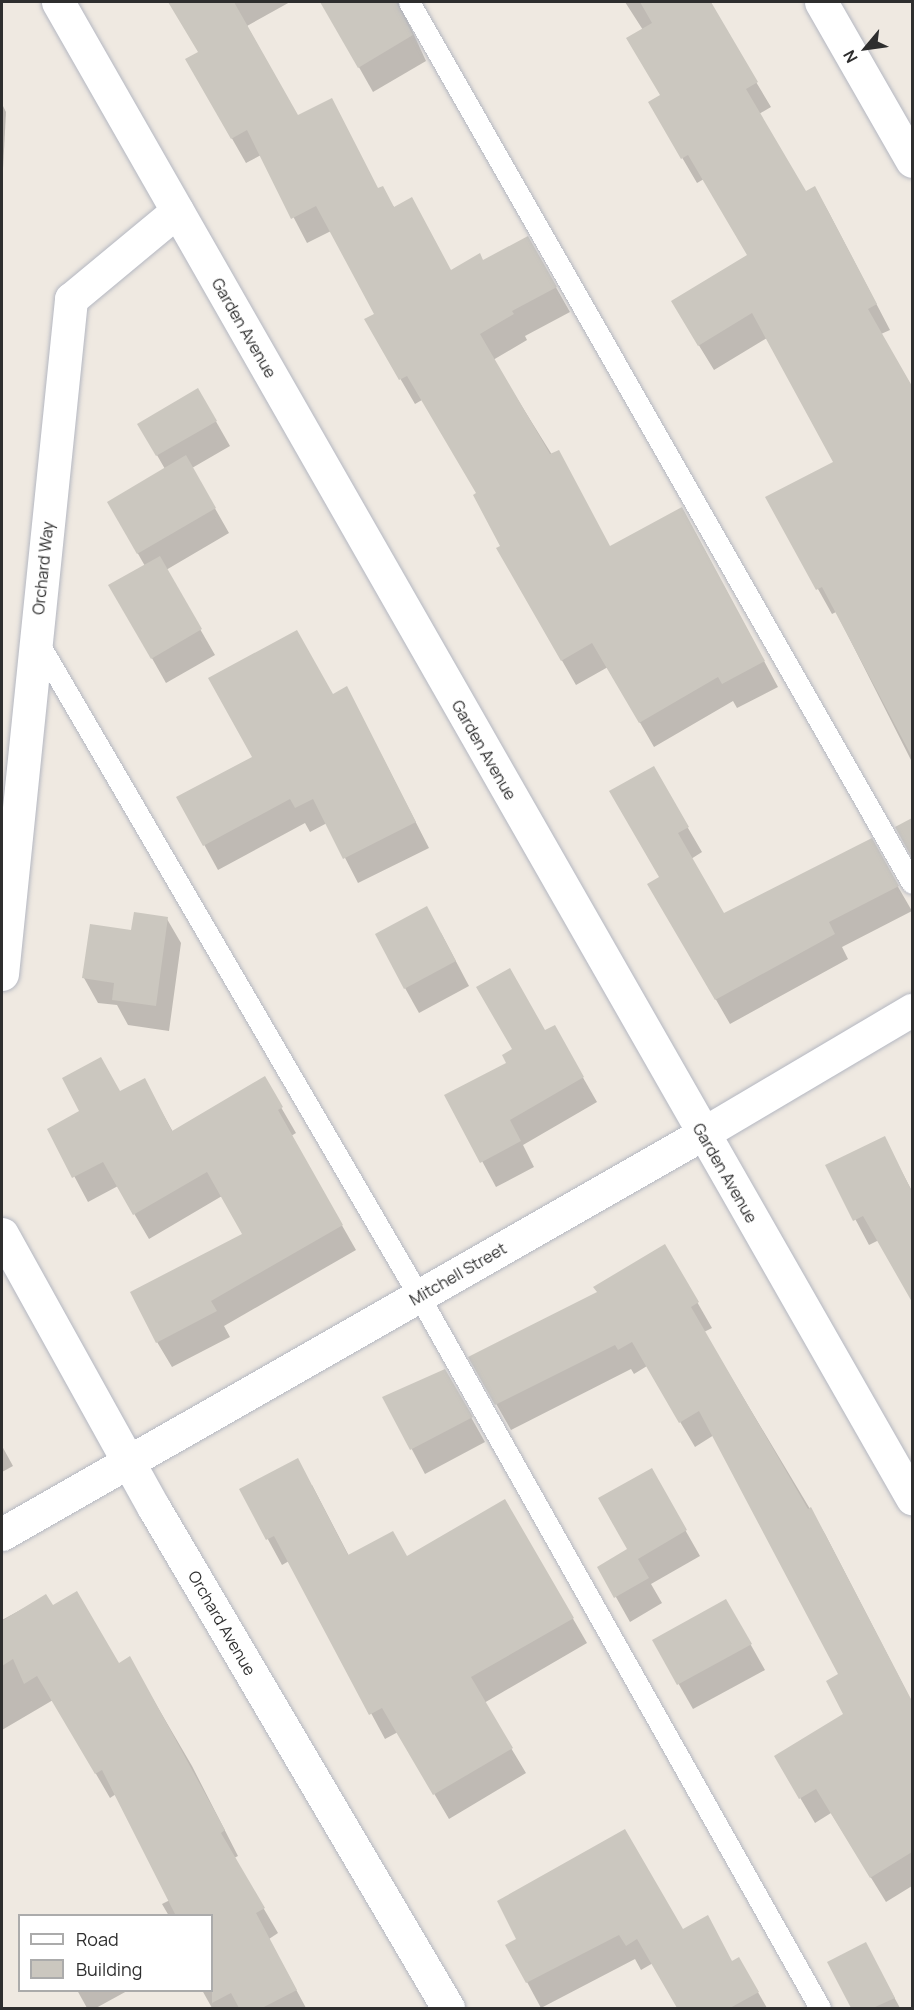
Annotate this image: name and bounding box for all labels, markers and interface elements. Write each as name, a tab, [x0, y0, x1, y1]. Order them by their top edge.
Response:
north arrow	[836, 18, 896, 78]
text: N	[838, 46, 863, 67]
street label: Garden Avenue	[208, 275, 280, 381]
street label: Orchard Way	[29, 520, 57, 616]
street label: Garden Avenue	[448, 697, 520, 803]
street label: Garden Avenue	[689, 1120, 761, 1226]
street label: Mitchell Street	[406, 1239, 510, 1309]
street label: Orchard Avenue	[184, 1567, 260, 1679]
legend	[18, 1914, 213, 1992]
text: Road	[76, 1927, 119, 1951]
text: Building	[76, 1957, 142, 1981]

